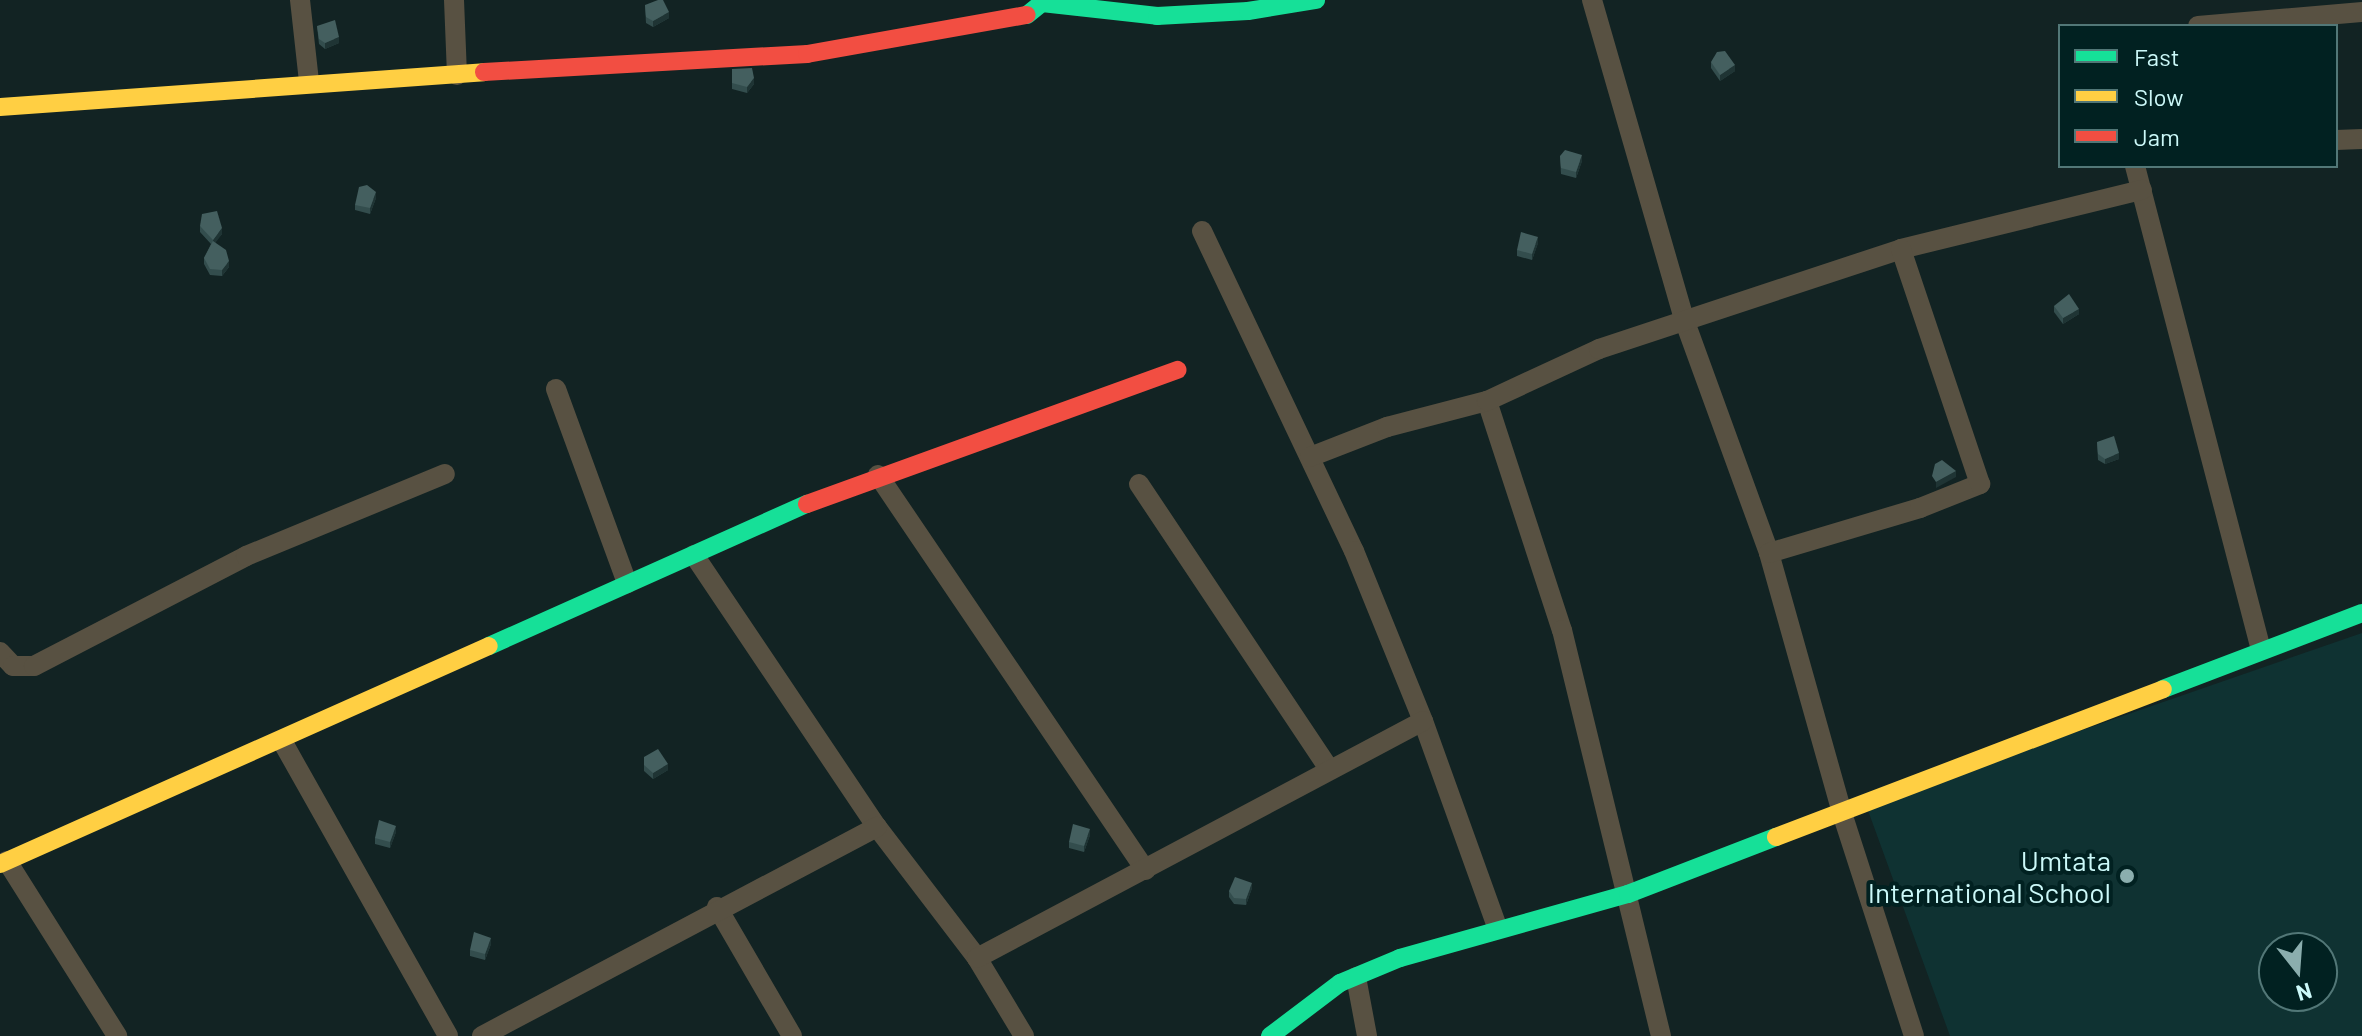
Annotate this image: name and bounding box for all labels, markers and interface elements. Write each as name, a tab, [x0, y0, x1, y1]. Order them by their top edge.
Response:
legend	[2058, 24, 2338, 168]
text: Fast	[2134, 42, 2179, 71]
text: Slow	[2134, 82, 2183, 111]
text: Jam	[2134, 122, 2180, 151]
place label: Umtata International School	[1868, 843, 2111, 909]
marker: Umtata International School	[2118, 867, 2136, 885]
north arrow	[2258, 932, 2338, 1012]
text: N	[2294, 978, 2315, 1008]

